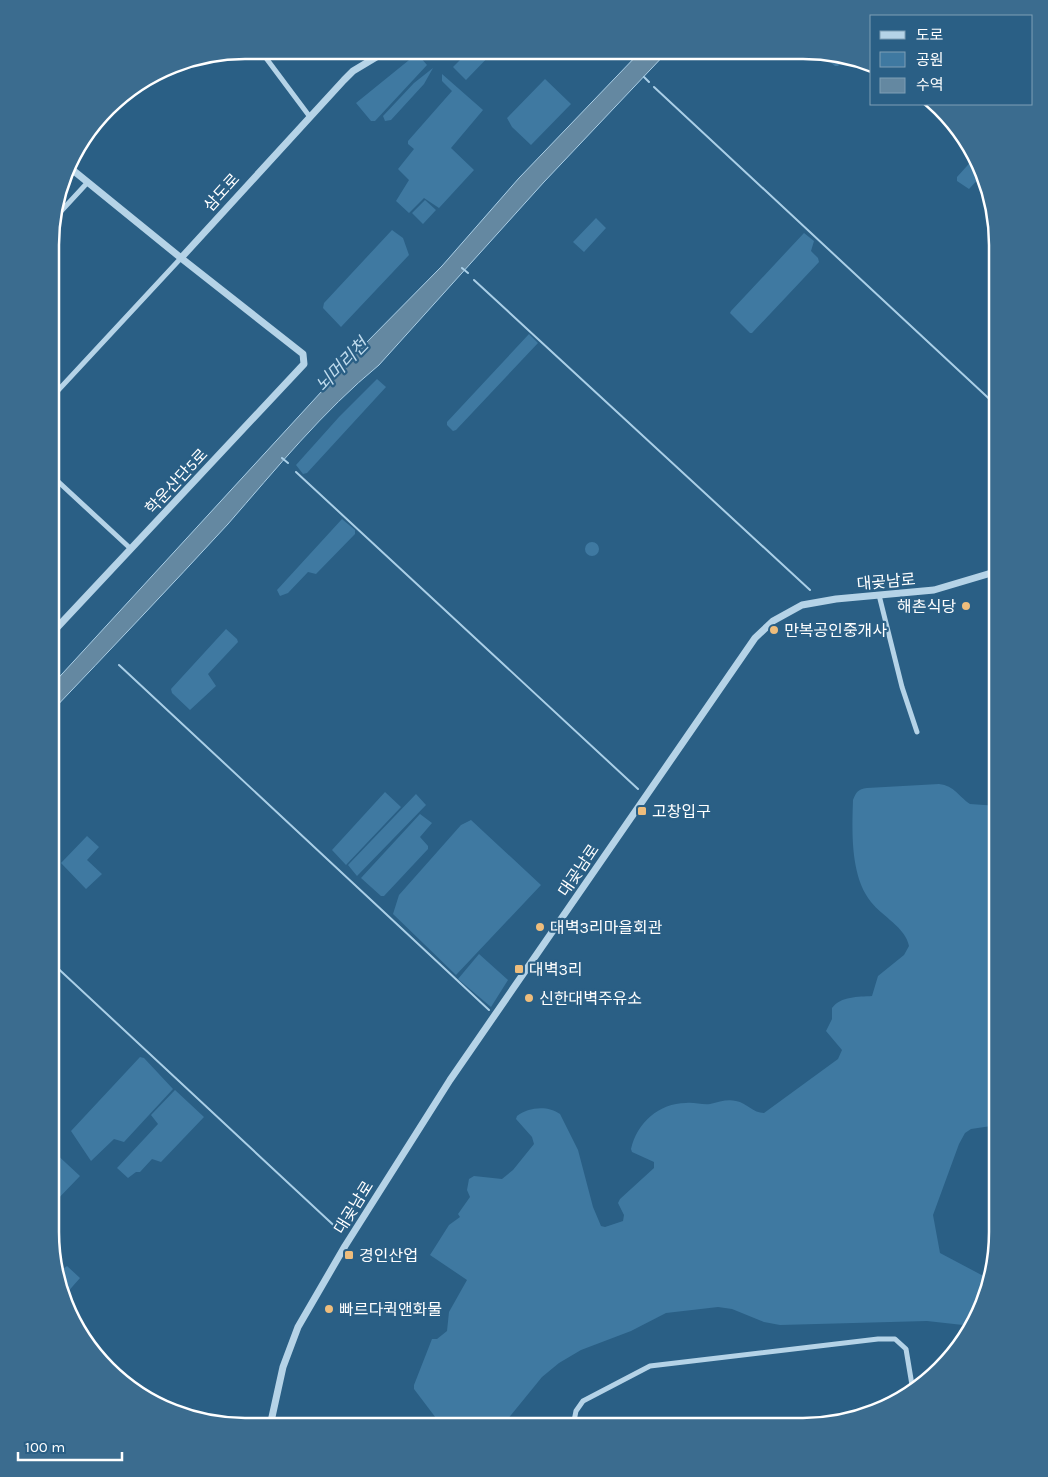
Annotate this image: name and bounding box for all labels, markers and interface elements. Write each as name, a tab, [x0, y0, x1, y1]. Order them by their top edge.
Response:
legend	[870, 15, 1033, 105]
text: 도로	[916, 26, 944, 44]
text: 공원	[916, 51, 944, 69]
text: 수역	[916, 76, 944, 94]
street label: 삼도로	[200, 169, 243, 215]
water label: 뇌머리천	[311, 332, 375, 396]
street label: 학운산단5로	[141, 444, 212, 518]
street label: 대곶남로	[856, 569, 916, 594]
place label: 해촌식당	[897, 597, 956, 616]
marker: 해촌식당	[960, 600, 972, 612]
place label: 만복공인중개사	[784, 621, 887, 640]
marker: 만복공인중개사	[768, 624, 780, 636]
place label: 고창입구	[652, 802, 711, 821]
marker: 고창입구	[636, 805, 648, 817]
street label: 대곶남로	[554, 840, 603, 900]
place label: 대벽3리마을회관	[550, 918, 663, 937]
marker: 대벽3리마을회관	[534, 921, 546, 933]
place label: 대벽3리	[529, 960, 583, 979]
marker: 대벽3리	[513, 963, 525, 975]
place label: 신한대벽주유소	[539, 989, 642, 1008]
marker: 신한대벽주유소	[523, 992, 535, 1004]
street label: 대곶남로	[330, 1177, 377, 1237]
place label: 경인산업	[359, 1246, 418, 1265]
marker: 경인산업	[343, 1249, 355, 1261]
place label: 빠르다퀵앤화물	[339, 1300, 442, 1319]
marker: 빠르다퀵앤화물	[323, 1303, 335, 1315]
scale bar	[18, 1430, 121, 1462]
text: 100 m	[25, 1438, 65, 1456]

